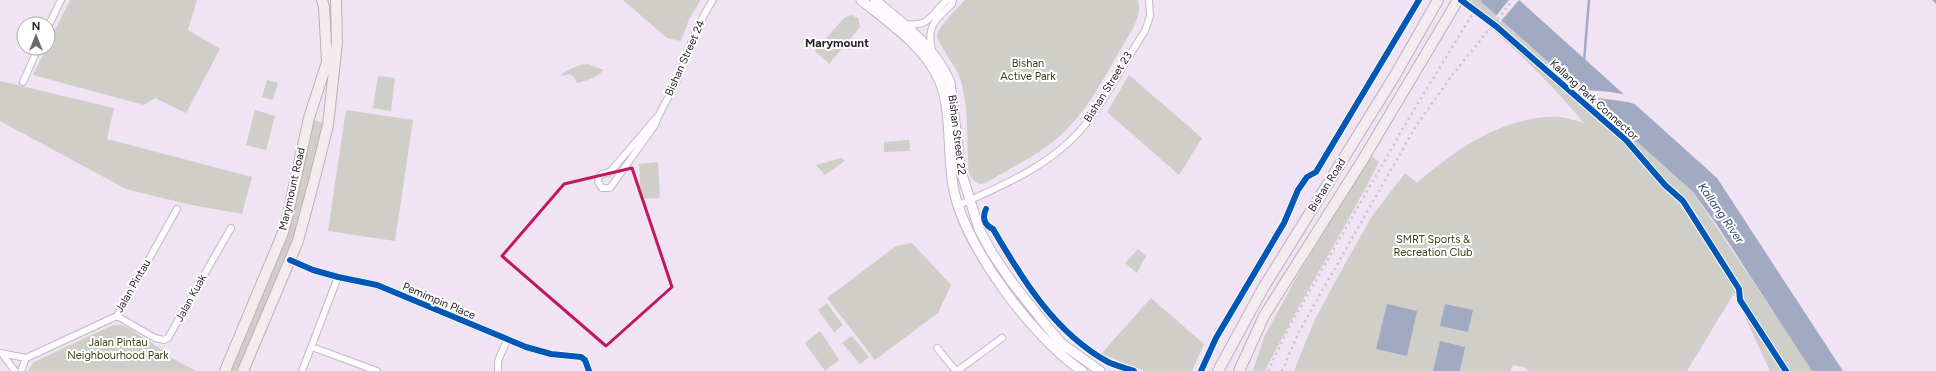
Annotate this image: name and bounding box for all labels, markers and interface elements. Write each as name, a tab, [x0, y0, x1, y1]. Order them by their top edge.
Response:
north arrow	[16, 16, 56, 56]
street label: Bishan Street 24	[662, 18, 708, 98]
text: N	[32, 20, 40, 33]
district label: Marymount	[805, 36, 869, 50]
street label: Bishan Street 23	[1081, 49, 1135, 125]
park label: Bishan Active Park	[1000, 57, 1056, 83]
street label: Kallang Park Connector	[1547, 57, 1641, 143]
street label: Bishan Street 22	[946, 94, 968, 176]
street label: Marymount Road	[276, 146, 308, 232]
street label: Bishan Road	[1306, 156, 1348, 214]
water label: Kallang River	[1695, 180, 1747, 247]
park label: SMRT Sports & Recreation Club	[1393, 233, 1473, 259]
street label: Jalan Pintau	[113, 257, 153, 315]
street label: Jalan Kuak	[173, 272, 210, 324]
street label: Pemimpin Place	[401, 280, 477, 322]
park label: Jalan Pintau Neighbourhood Park	[67, 336, 169, 362]

